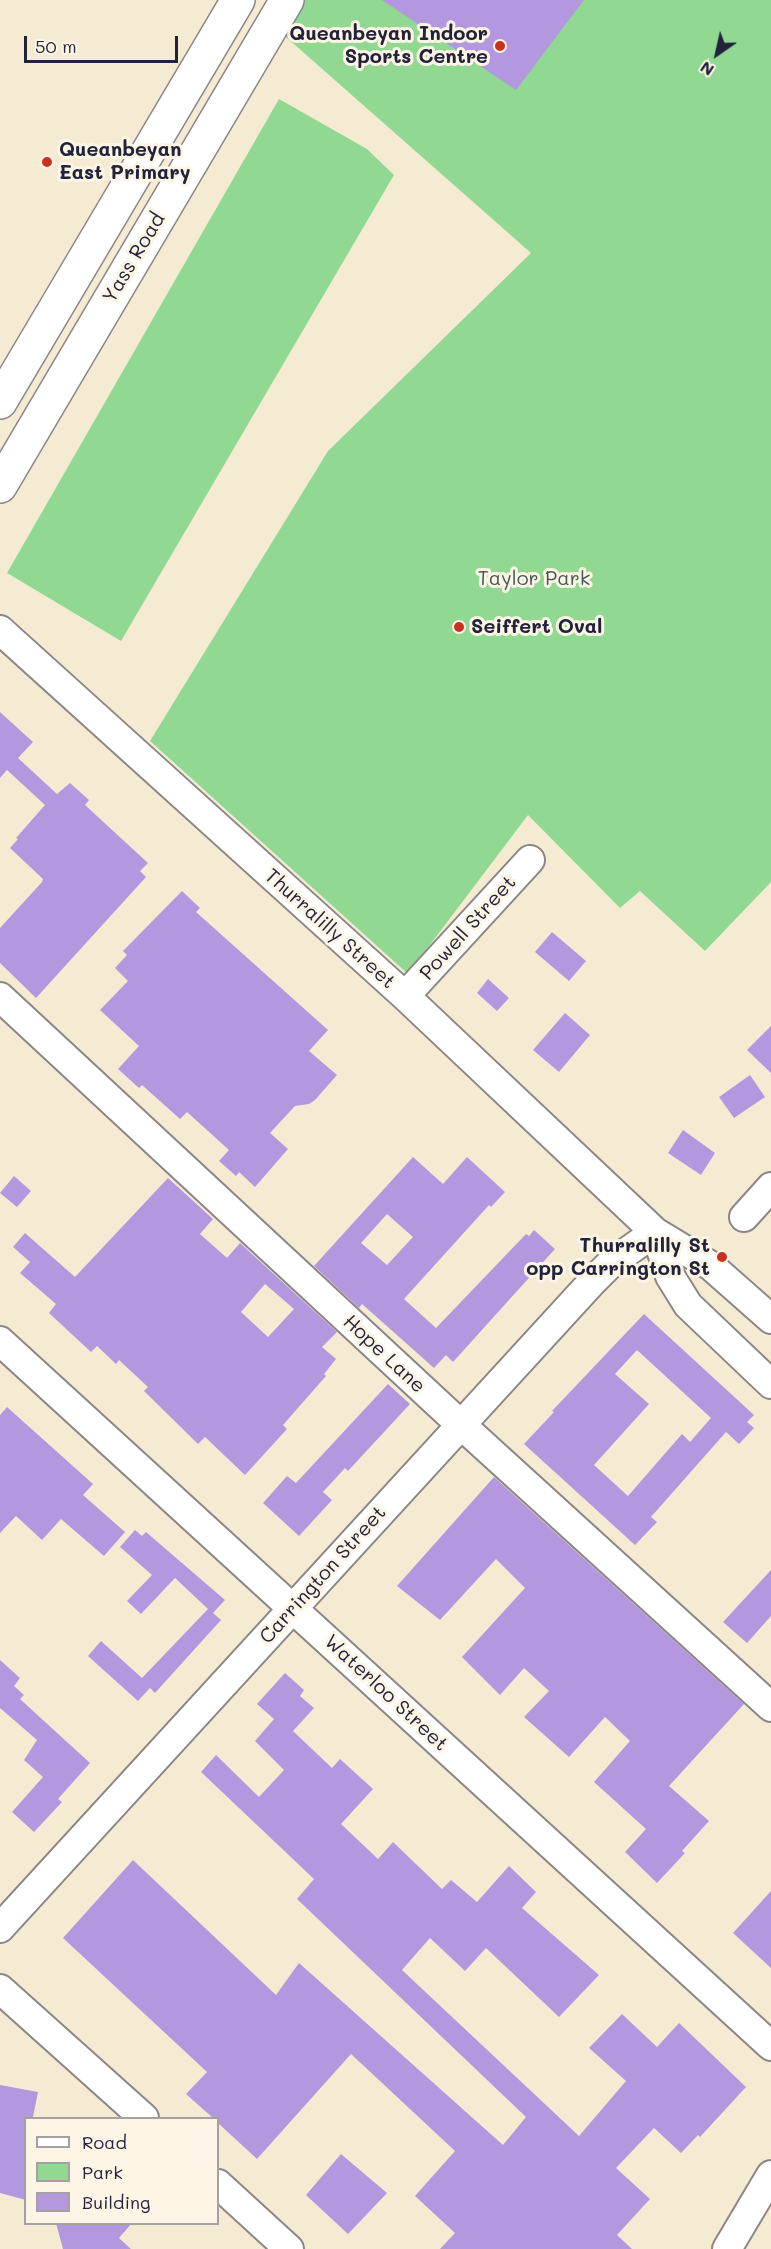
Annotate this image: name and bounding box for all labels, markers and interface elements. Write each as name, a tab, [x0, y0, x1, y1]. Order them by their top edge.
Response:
place label: Queanbeyan Indoor Sports Centre	[289, 22, 488, 69]
scale bar	[27, 24, 182, 62]
north arrow	[687, 24, 747, 84]
text: 50 m	[35, 34, 77, 58]
marker: Queanbeyan Indoor Sports Centre	[493, 39, 507, 53]
text: N	[696, 57, 718, 81]
place label: Queanbeyan East Primary	[59, 138, 190, 185]
marker: Queanbeyan East Primary	[40, 155, 54, 169]
street label: Yass Road	[98, 208, 170, 308]
park label: Taylor Park	[478, 567, 590, 591]
place label: Seiffert Oval	[471, 615, 602, 639]
marker: Seiffert Oval	[452, 620, 466, 634]
street label: Thurralilly Street	[260, 864, 400, 994]
street label: Powell Street	[415, 871, 521, 985]
place label: Thurralilly St opp Carrington St	[526, 1234, 710, 1281]
marker: Thurralilly St opp Carrington St	[715, 1250, 729, 1264]
street label: Hope Lane	[338, 1310, 430, 1398]
street label: Carrington Street	[255, 1501, 391, 1649]
street label: Waterloo Street	[319, 1630, 453, 1756]
legend	[24, 2117, 219, 2225]
text: Road	[82, 2130, 127, 2154]
text: Park	[82, 2160, 123, 2184]
text: Building	[82, 2190, 150, 2214]

